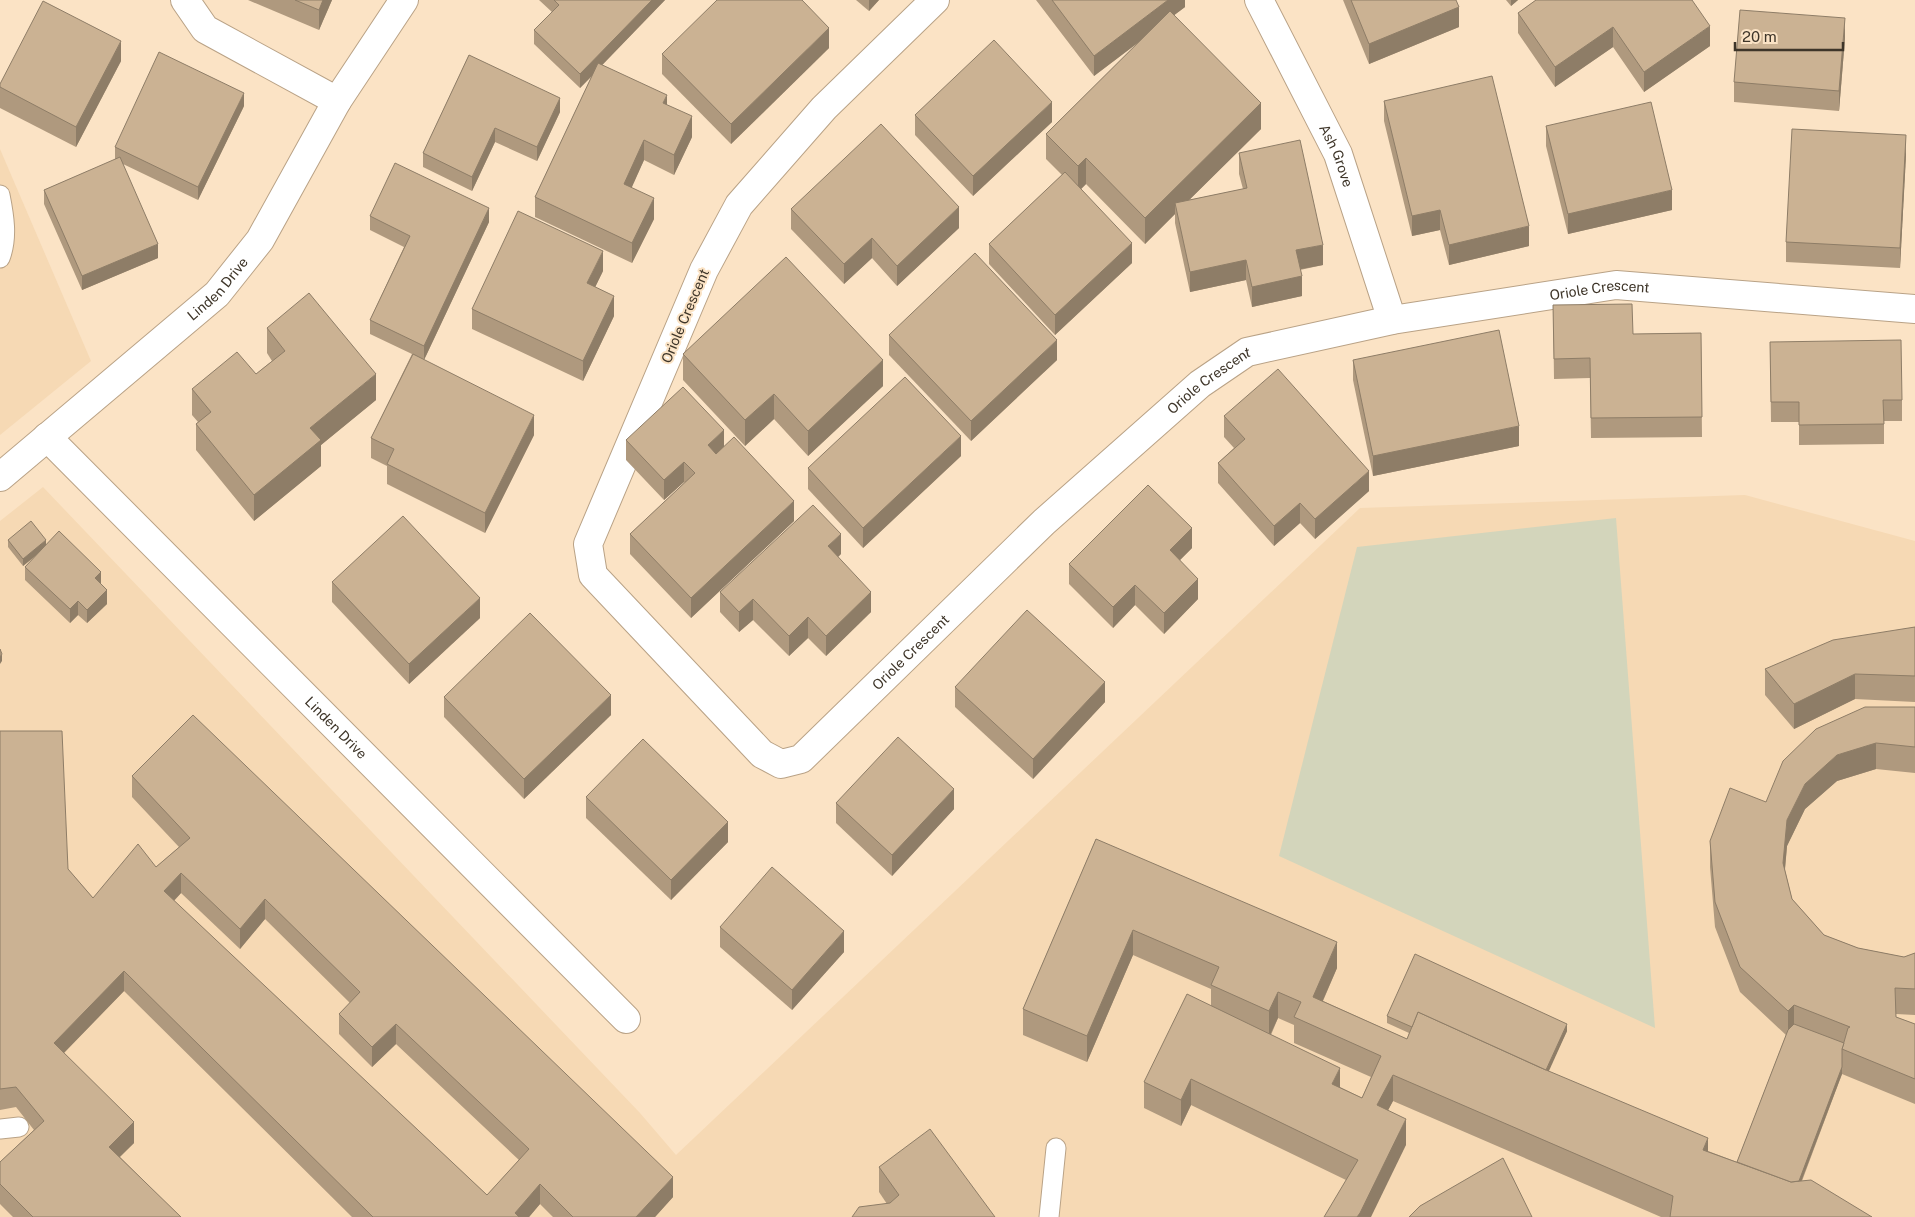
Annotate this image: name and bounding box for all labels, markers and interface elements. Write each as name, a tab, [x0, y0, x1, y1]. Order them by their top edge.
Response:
scale bar	[1735, 20, 1842, 52]
text: 20 m	[1742, 28, 1777, 45]
street label: Ash Grove	[1316, 122, 1356, 189]
street label: Linden Drive	[184, 254, 251, 324]
street label: Oriole Crescent	[658, 266, 712, 366]
street label: Oriole Crescent	[1548, 277, 1650, 303]
street label: Oriole Crescent	[1164, 344, 1252, 417]
street label: Oriole Crescent	[869, 611, 952, 693]
street label: Linden Drive	[302, 693, 370, 762]

